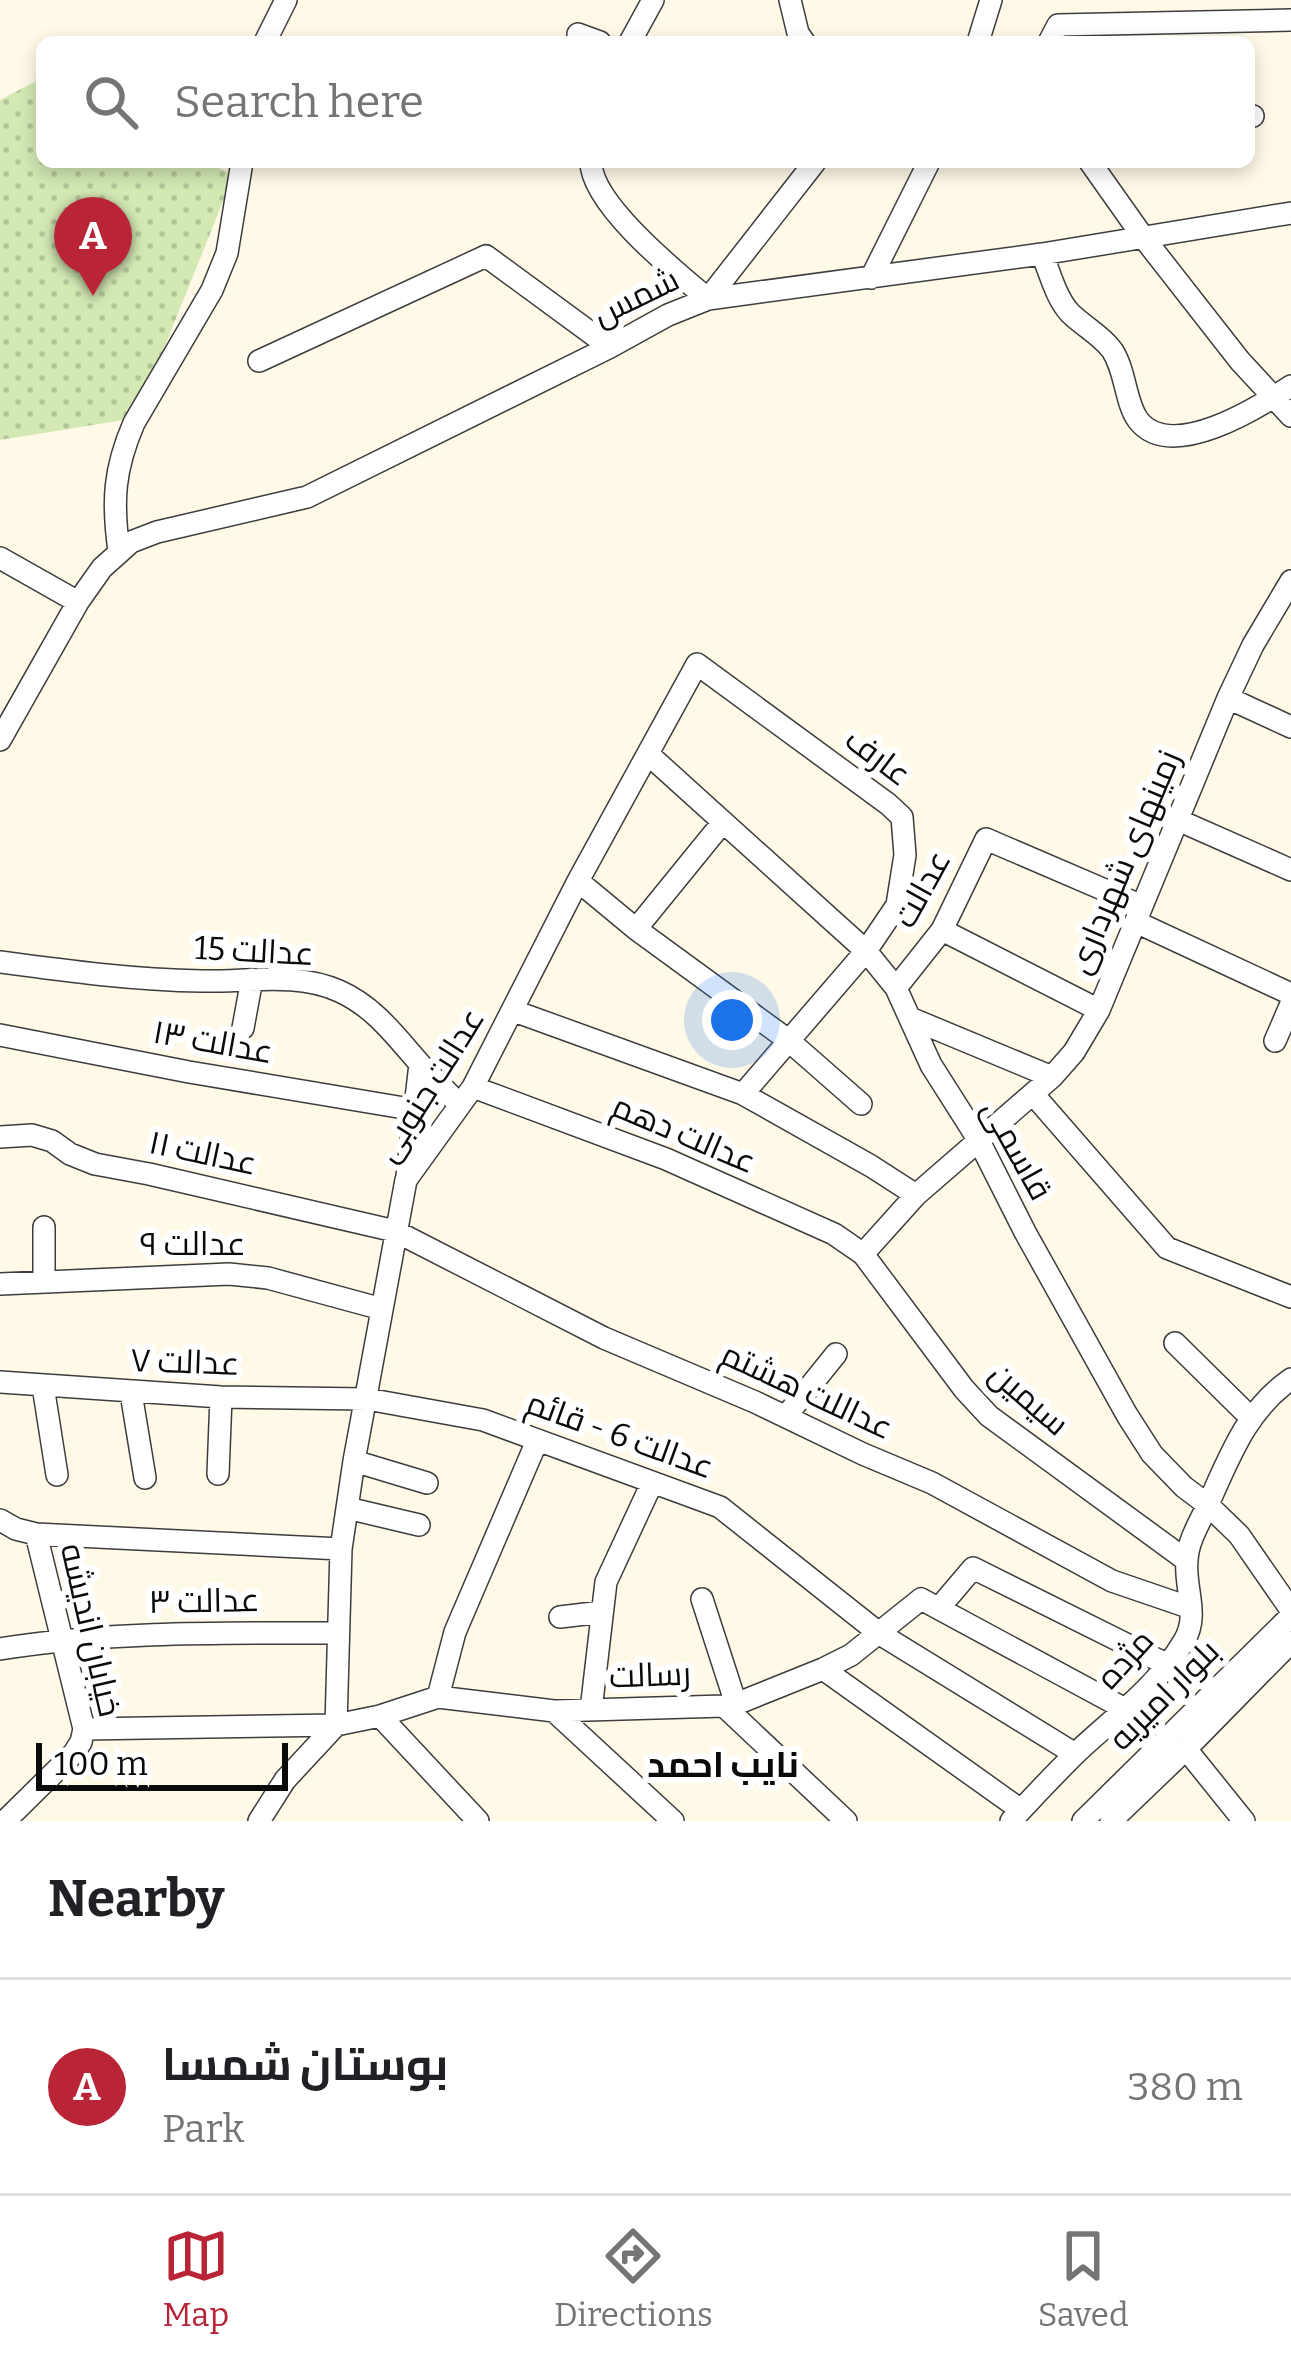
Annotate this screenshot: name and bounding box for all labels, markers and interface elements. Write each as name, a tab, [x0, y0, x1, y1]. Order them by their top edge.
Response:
search box	[36, 36, 1255, 168]
icon: search	[78, 69, 144, 135]
text: Search here	[174, 75, 424, 129]
pin: A	[54, 197, 132, 296]
street label: شمس	[586, 259, 686, 335]
street label: عارف	[837, 719, 919, 795]
street label: زمینهای شهرداری	[1059, 744, 1189, 980]
street label: عدالت	[885, 843, 959, 935]
street label: عدالت 15	[193, 928, 315, 974]
your location	[702, 990, 762, 1050]
street label: عدالت جنوبی	[367, 1001, 493, 1169]
street label: عدالت ۱۳	[150, 1012, 276, 1072]
street label: عدالت دهم	[605, 1086, 762, 1184]
street label: قاسمی	[973, 1093, 1061, 1207]
street label: عدالت ۱۱	[145, 1122, 261, 1184]
street label: عدالت ۹	[140, 1224, 246, 1264]
street label: عداللت هشتم	[714, 1334, 899, 1450]
street label: عدالت ۷	[130, 1340, 240, 1384]
street label: سیمین	[981, 1354, 1077, 1444]
street label: عدالت 6 - قائم	[520, 1383, 719, 1489]
street label: خیابان اندیشه	[52, 1540, 130, 1720]
street label: عدالت ۳	[148, 1580, 260, 1622]
street label: مژده	[1088, 1621, 1162, 1697]
street label: بلوار امیریه	[1100, 1631, 1228, 1759]
street label: رسالت	[608, 1654, 692, 1696]
scale bar	[36, 1737, 288, 1790]
district label: نایب احمد	[647, 1743, 799, 1787]
text: 100 m	[54, 1744, 148, 1784]
text: Nearby	[48, 1868, 224, 1930]
text: بوستان شمسا	[162, 2038, 448, 2092]
text: A	[73, 2064, 101, 2110]
text: 380 m	[1127, 2064, 1243, 2110]
text: Park	[162, 2106, 244, 2152]
tab: Map	[163, 2223, 229, 2335]
tab: Directions	[554, 2223, 713, 2335]
tab: Saved	[1038, 2223, 1128, 2335]

